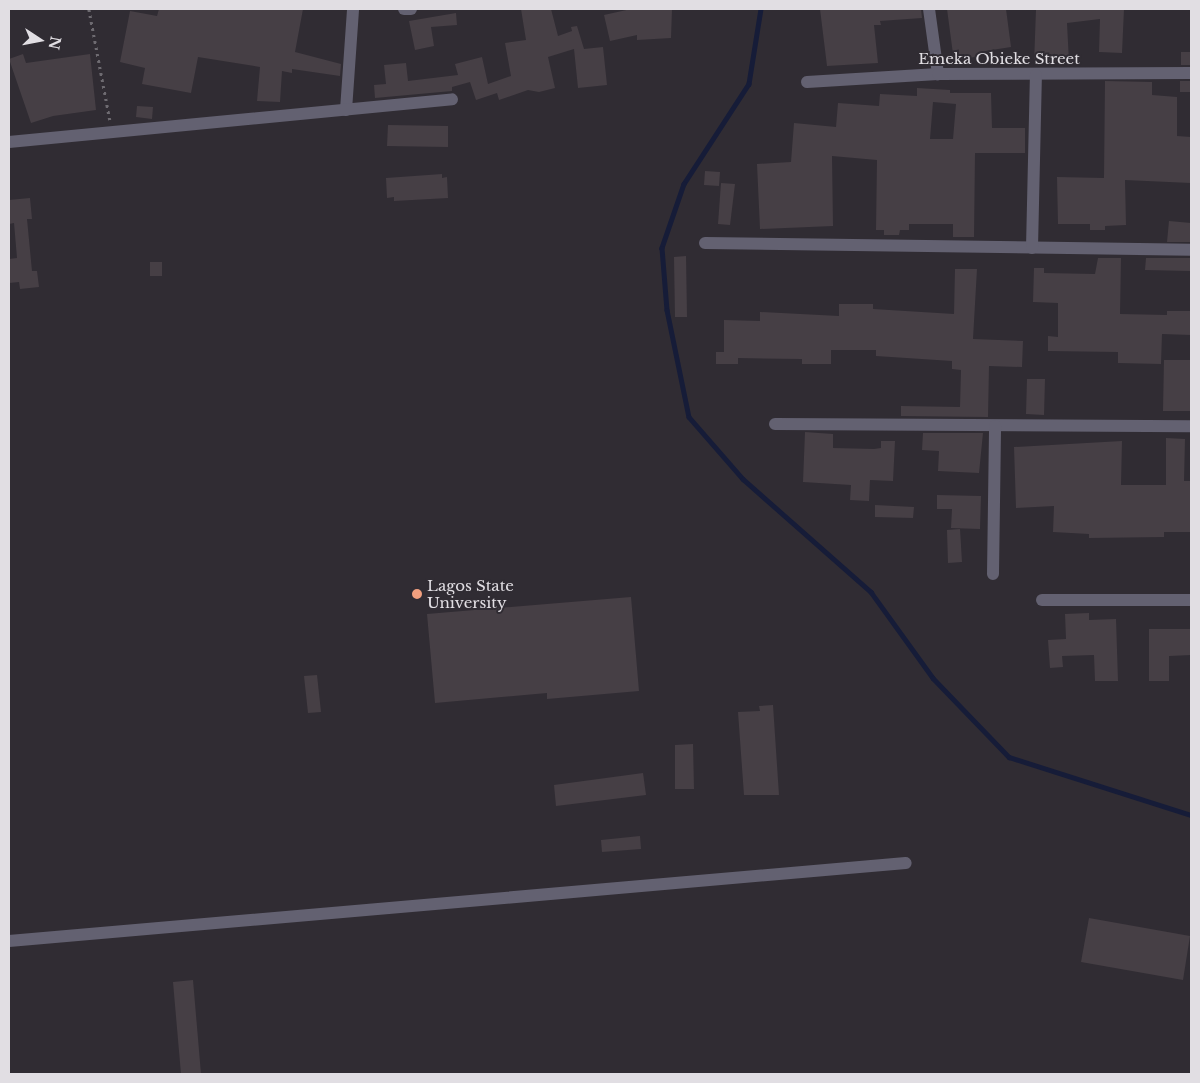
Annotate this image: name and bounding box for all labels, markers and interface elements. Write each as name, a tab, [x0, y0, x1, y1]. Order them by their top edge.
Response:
north arrow	[15, 15, 65, 65]
text: N	[45, 35, 65, 51]
street label: Emeka Obieke Street	[918, 50, 1080, 68]
place label: Lagos State University	[427, 576, 514, 611]
marker: Lagos State University	[411, 588, 423, 600]

